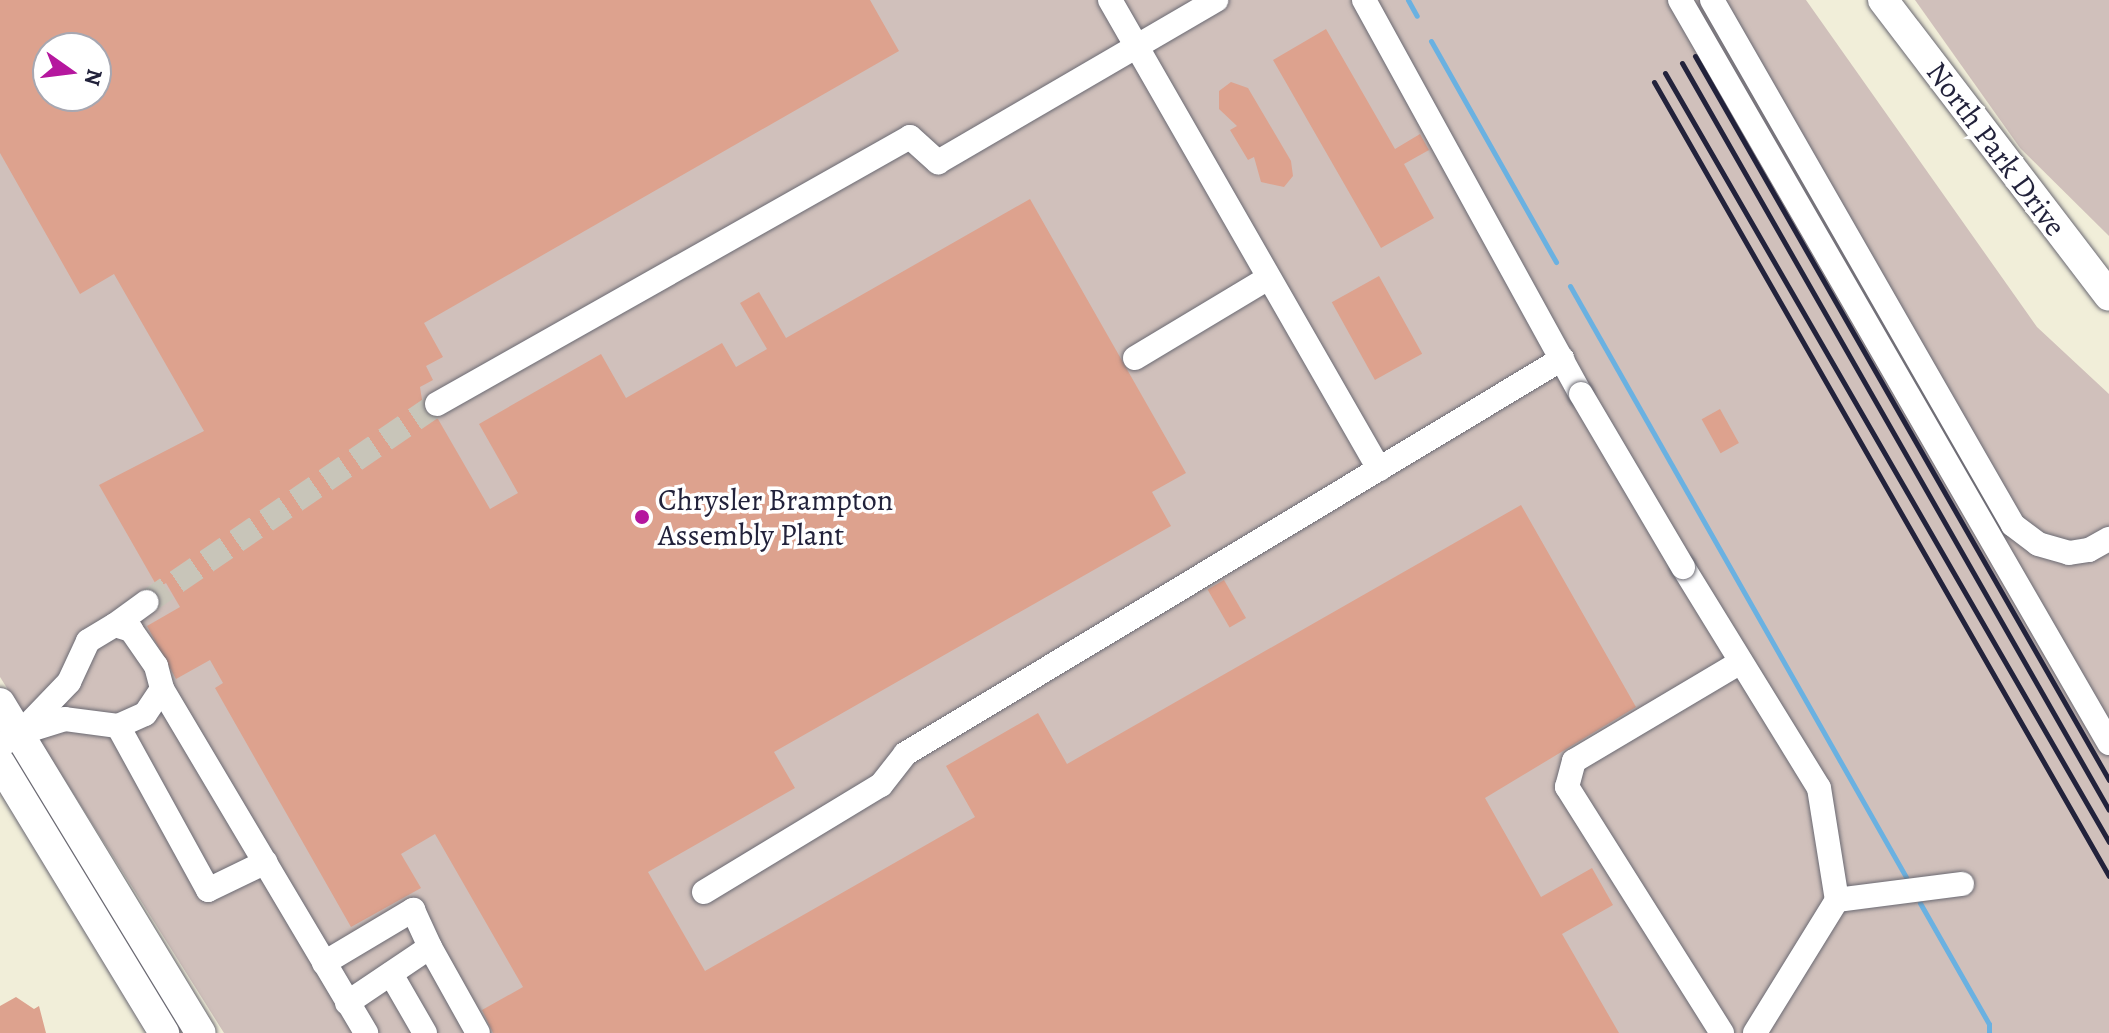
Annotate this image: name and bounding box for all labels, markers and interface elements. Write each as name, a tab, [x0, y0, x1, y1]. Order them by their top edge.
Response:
north arrow	[32, 32, 112, 112]
street label: North Park Drive	[1919, 55, 2073, 243]
text: N	[77, 66, 110, 89]
place label: Chrysler Brampton Assembly Plant	[658, 482, 893, 552]
marker: Chrysler Brampton Assembly Plant	[633, 508, 651, 526]

